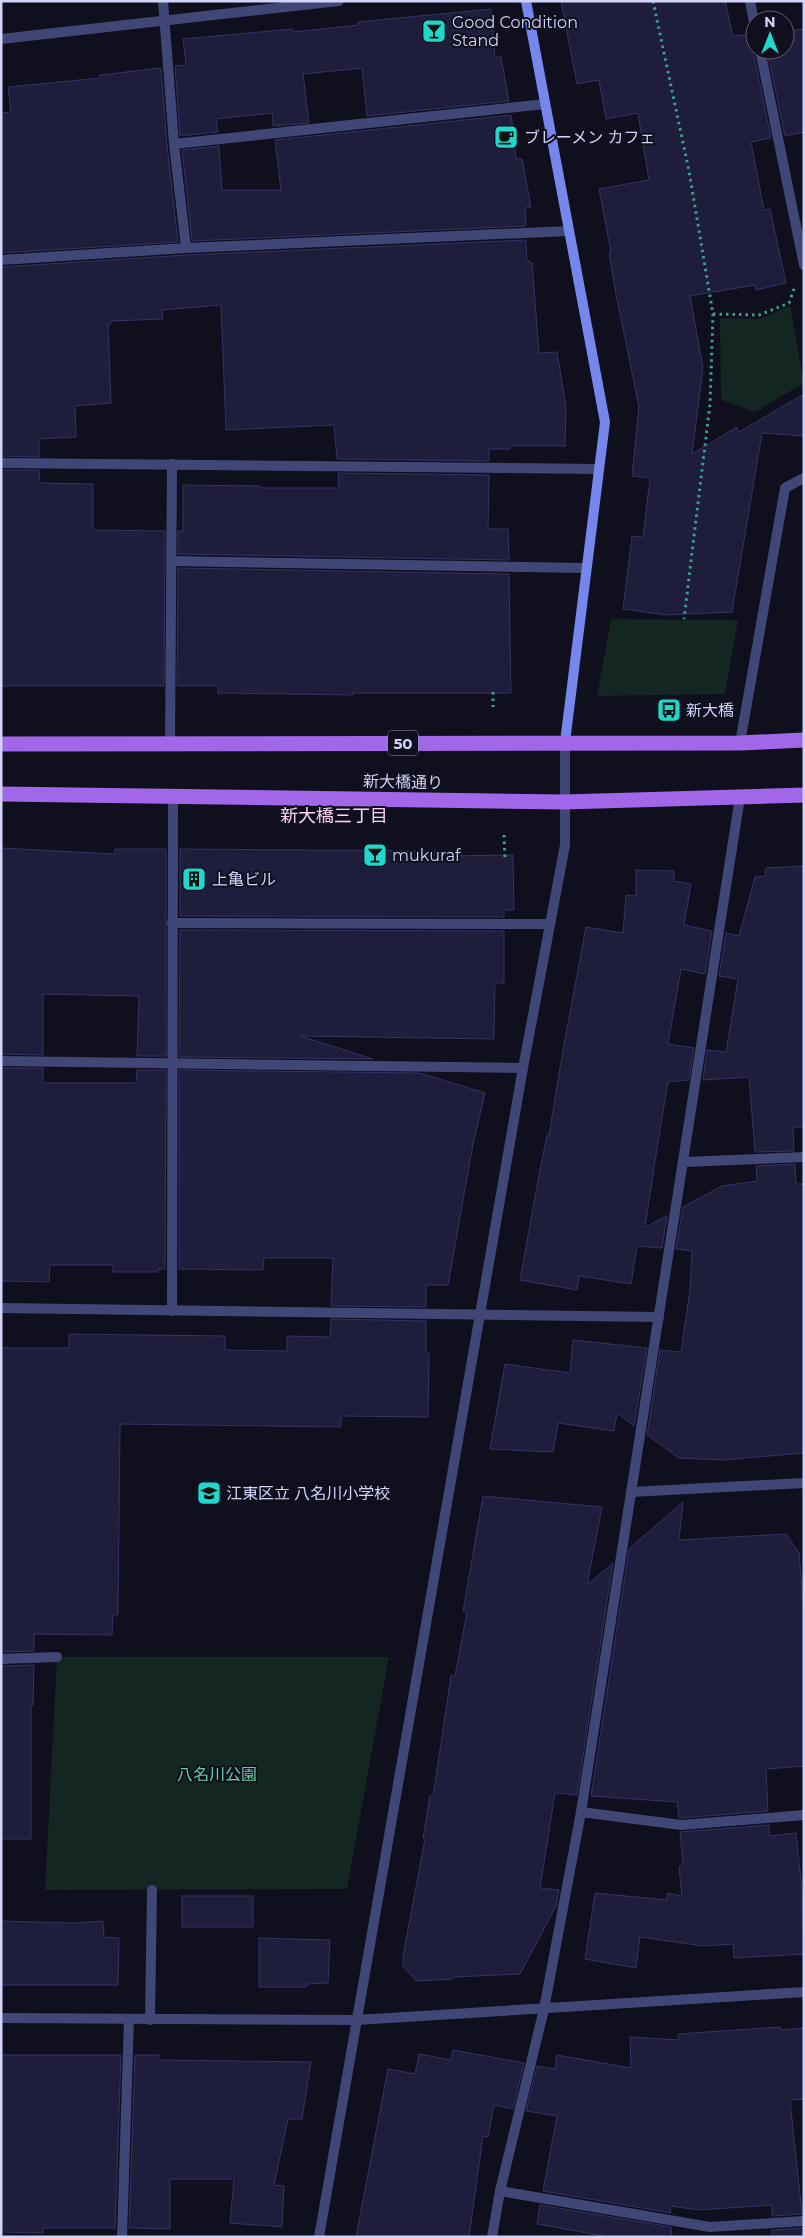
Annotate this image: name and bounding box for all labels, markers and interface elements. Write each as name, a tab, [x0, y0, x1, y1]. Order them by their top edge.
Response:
north arrow	[745, 10, 795, 60]
place label: Good Condition Stand	[452, 13, 578, 50]
text: N	[764, 13, 776, 31]
bar icon: Good Condition Stand	[421, 18, 447, 44]
cafe icon: ブレーメン カフェ	[493, 124, 519, 150]
place label: ブレーメン カフェ	[524, 128, 656, 147]
bus stop icon: 新大橋	[656, 697, 682, 723]
place label: 新大橋	[686, 701, 734, 720]
road number: 50	[388, 730, 418, 756]
street label: 新大橋通り	[363, 772, 443, 792]
district label: 新大橋三丁目	[280, 805, 388, 827]
bar icon: mukuraf	[362, 842, 388, 868]
place label: mukuraf	[392, 846, 461, 865]
building icon: 上亀ビル	[181, 866, 207, 892]
place label: 上亀ビル	[212, 870, 276, 889]
school or university icon: 江東区立 八名川小学校	[196, 1480, 222, 1506]
place label: 江東区立 八名川小学校	[226, 1484, 390, 1503]
park label: 八名川公園	[177, 1765, 257, 1784]

